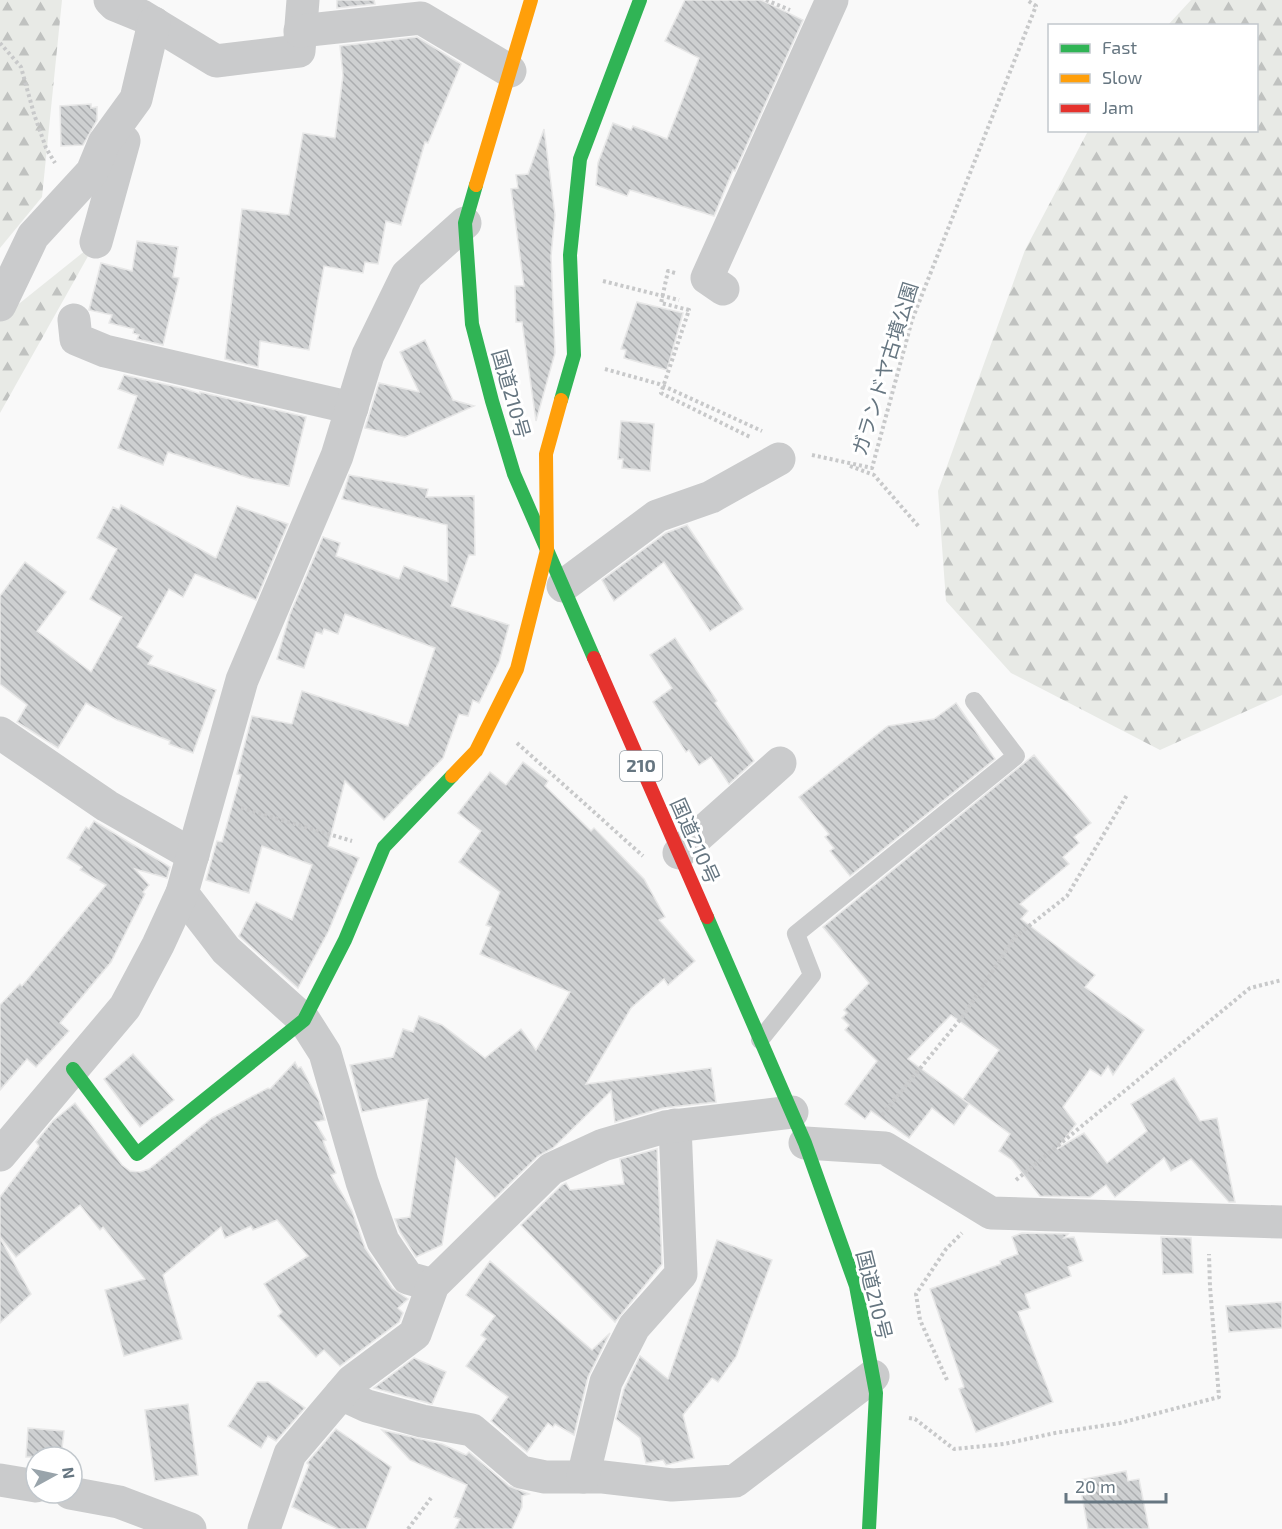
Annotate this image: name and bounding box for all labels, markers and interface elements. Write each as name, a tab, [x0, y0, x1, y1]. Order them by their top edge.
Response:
legend	[1048, 24, 1258, 132]
text: Fast	[1102, 36, 1137, 58]
text: Slow	[1102, 66, 1143, 88]
text: Jam	[1102, 96, 1134, 118]
street label: ガランドヤ古墳公園	[846, 279, 922, 458]
street label: 国道210号	[488, 347, 536, 441]
road number: 210	[620, 751, 662, 781]
street label: 国道210号	[666, 794, 725, 887]
street label: 国道210号	[852, 1248, 898, 1342]
north arrow	[24, 1445, 84, 1505]
text: N	[59, 1466, 80, 1480]
scale bar	[1066, 1466, 1166, 1504]
text: 20 m	[1075, 1475, 1116, 1497]

